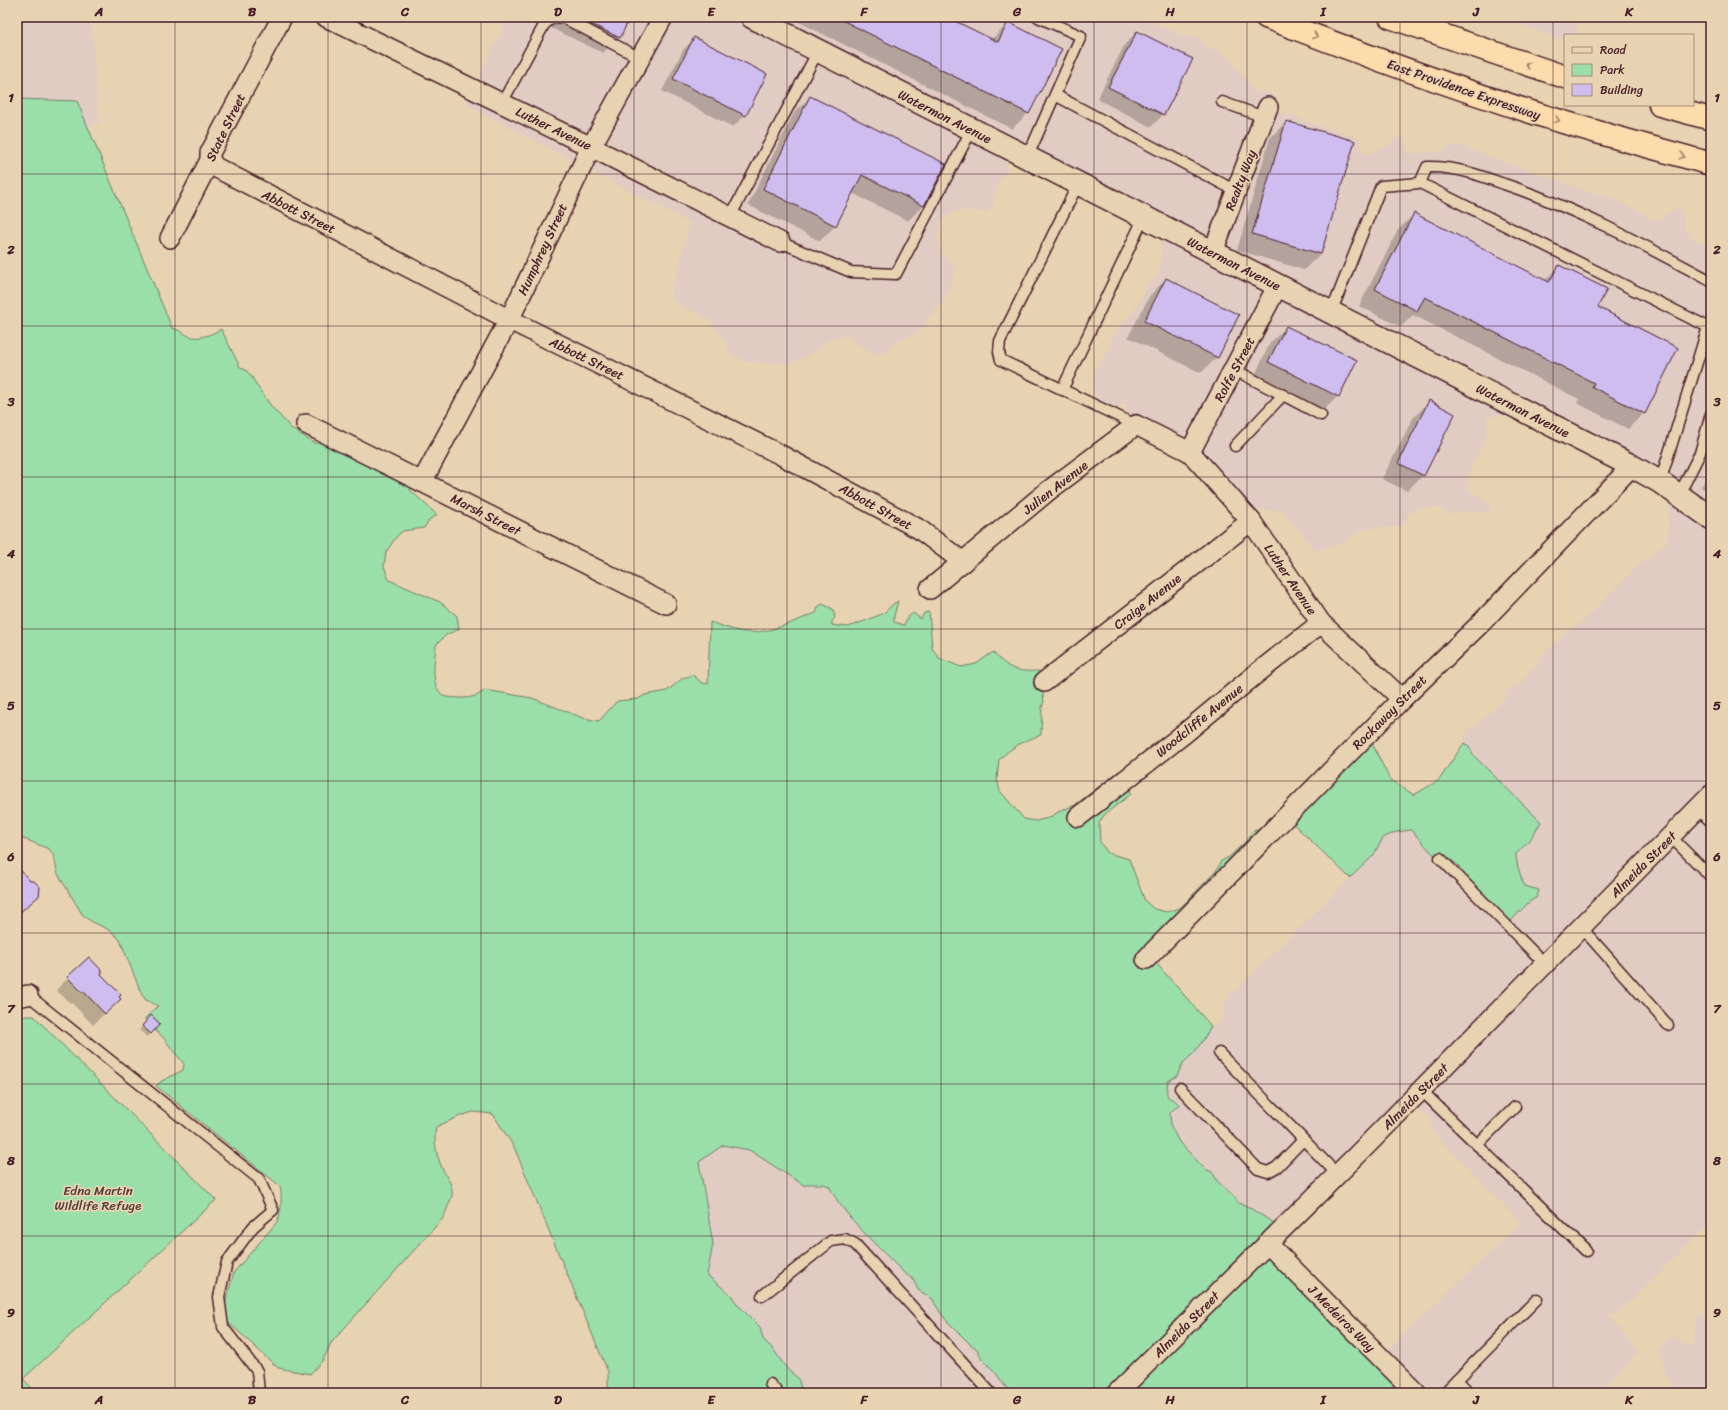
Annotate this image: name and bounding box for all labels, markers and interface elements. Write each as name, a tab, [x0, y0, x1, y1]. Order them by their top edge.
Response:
text: A	[94, 0, 103, 23]
text: B	[248, 0, 257, 23]
text: C	[400, 0, 410, 23]
text: D	[554, 0, 562, 23]
text: E	[707, 0, 716, 23]
text: F	[859, 0, 868, 23]
text: G	[1012, 0, 1022, 23]
text: H	[1164, 0, 1175, 23]
text: I	[1319, 0, 1327, 23]
text: J	[1472, 0, 1480, 23]
text: K	[1624, 0, 1634, 23]
one-way arrow	[1312, 32, 1319, 40]
legend	[1564, 34, 1694, 106]
text: Road	[1600, 39, 1627, 61]
street label: East Providence Expressway	[1384, 52, 1544, 127]
text: Park	[1600, 59, 1625, 81]
one-way arrow	[1525, 61, 1532, 70]
text: Building	[1600, 79, 1643, 101]
street label: Waterman Avenue	[894, 83, 996, 150]
text: 1	[8, 86, 14, 109]
text: 1	[1714, 86, 1720, 109]
street label: State Street	[199, 89, 252, 165]
street label: Luther Avenue	[512, 100, 596, 157]
one-way arrow	[1553, 115, 1560, 124]
street label: Realty Way	[1218, 146, 1263, 214]
one-way arrow	[1678, 151, 1685, 160]
street label: Abbott Street	[257, 182, 340, 240]
street label: Humphrey Street	[511, 199, 574, 299]
street label: Waterman Avenue	[1183, 230, 1285, 297]
text: 2	[6, 238, 15, 261]
text: 2	[1712, 238, 1721, 261]
street label: Abbott Street	[545, 330, 628, 387]
street label: Rolfe Street	[1208, 332, 1261, 406]
street label: Waterman Avenue	[1472, 377, 1574, 444]
text: 3	[6, 390, 15, 413]
text: 3	[1712, 390, 1721, 413]
street label: Julien Avenue	[1017, 454, 1093, 521]
street label: Abbott Street	[834, 476, 917, 536]
street label: Marsh Street	[447, 487, 526, 542]
street label: Luther Avenue	[1258, 539, 1323, 620]
text: 4	[6, 542, 16, 565]
text: 4	[1712, 542, 1722, 565]
street label: Craige Avenue	[1108, 567, 1186, 635]
street label: Rockaway Street	[1346, 669, 1432, 755]
street label: Woodcliffe Avenue	[1150, 677, 1249, 763]
text: 5	[7, 694, 15, 717]
text: 5	[1713, 694, 1721, 717]
street label: Almeida Street	[1604, 825, 1683, 904]
text: 6	[6, 845, 15, 868]
text: 6	[1712, 845, 1721, 868]
text: 7	[7, 997, 16, 1020]
text: 7	[1713, 997, 1722, 1020]
street label: Almeida Street	[1376, 1057, 1455, 1136]
text: 8	[6, 1149, 15, 1172]
text: 8	[1712, 1149, 1721, 1172]
park label: Edna Martin Wildlife Refuge	[55, 1179, 141, 1217]
street label: J Medeiros Way	[1302, 1278, 1381, 1358]
street label: Almeida Street	[1147, 1285, 1226, 1364]
text: 9	[7, 1301, 15, 1324]
text: 9	[1713, 1301, 1721, 1324]
text: A	[94, 1388, 103, 1410]
text: B	[248, 1388, 257, 1410]
text: C	[400, 1388, 410, 1410]
text: D	[554, 1388, 562, 1410]
text: E	[707, 1388, 716, 1410]
text: F	[859, 1388, 868, 1410]
text: G	[1012, 1388, 1022, 1410]
text: H	[1164, 1388, 1175, 1410]
text: I	[1319, 1388, 1327, 1410]
text: J	[1472, 1388, 1480, 1410]
text: K	[1624, 1388, 1634, 1410]

